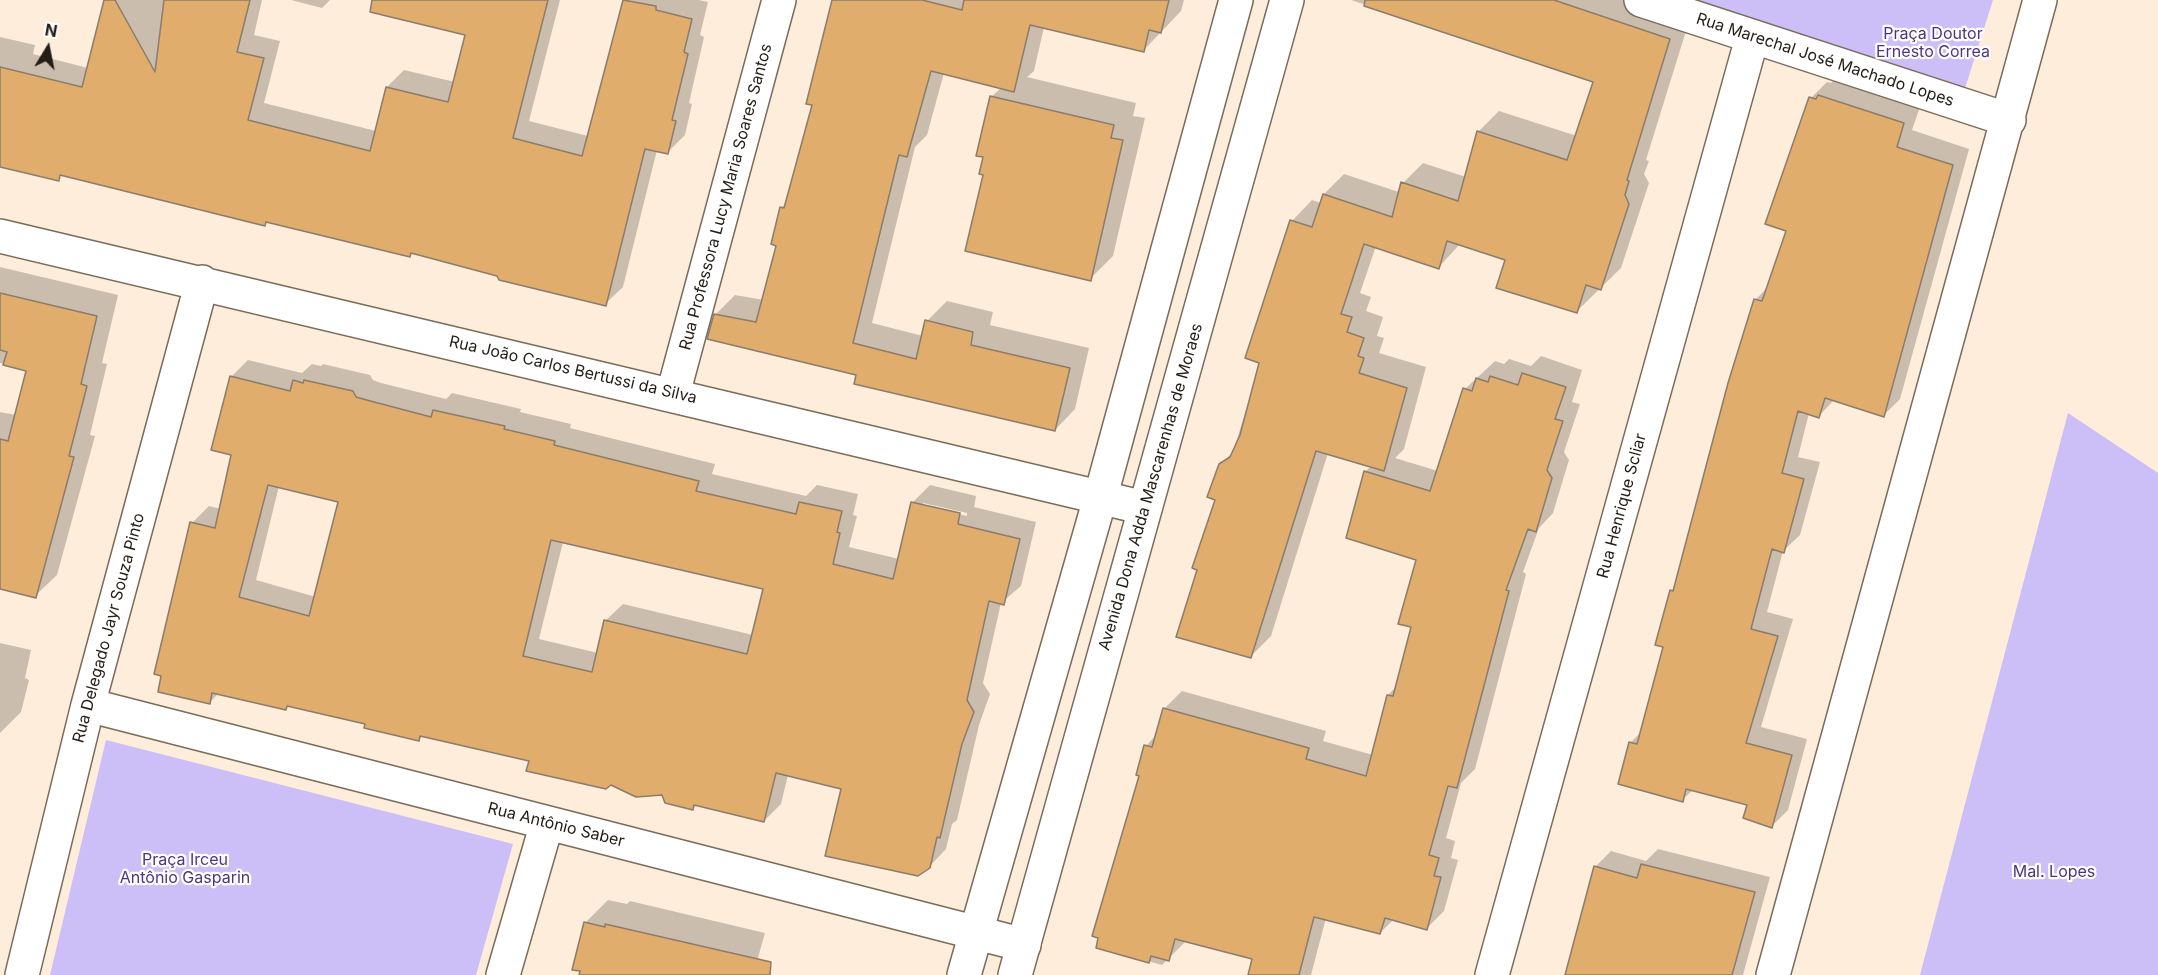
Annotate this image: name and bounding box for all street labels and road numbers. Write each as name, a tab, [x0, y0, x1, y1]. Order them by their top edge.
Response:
street label: Rua Marechal José Machado Lopes	[1694, 9, 1956, 111]
street label: Rua Professora Lucy Maria Soares Santos	[676, 42, 776, 352]
street label: Avenida Dona Adda Mascarenhas de Moraes	[1095, 321, 1207, 653]
street label: Rua João Carlos Bertussi da Silva	[447, 332, 699, 408]
street label: Rua Henrique Scliar	[1593, 431, 1651, 581]
street label: Rua Delegado Jayr Souza Pinto	[69, 511, 149, 745]
street label: Rua Antônio Saber	[486, 799, 626, 851]

